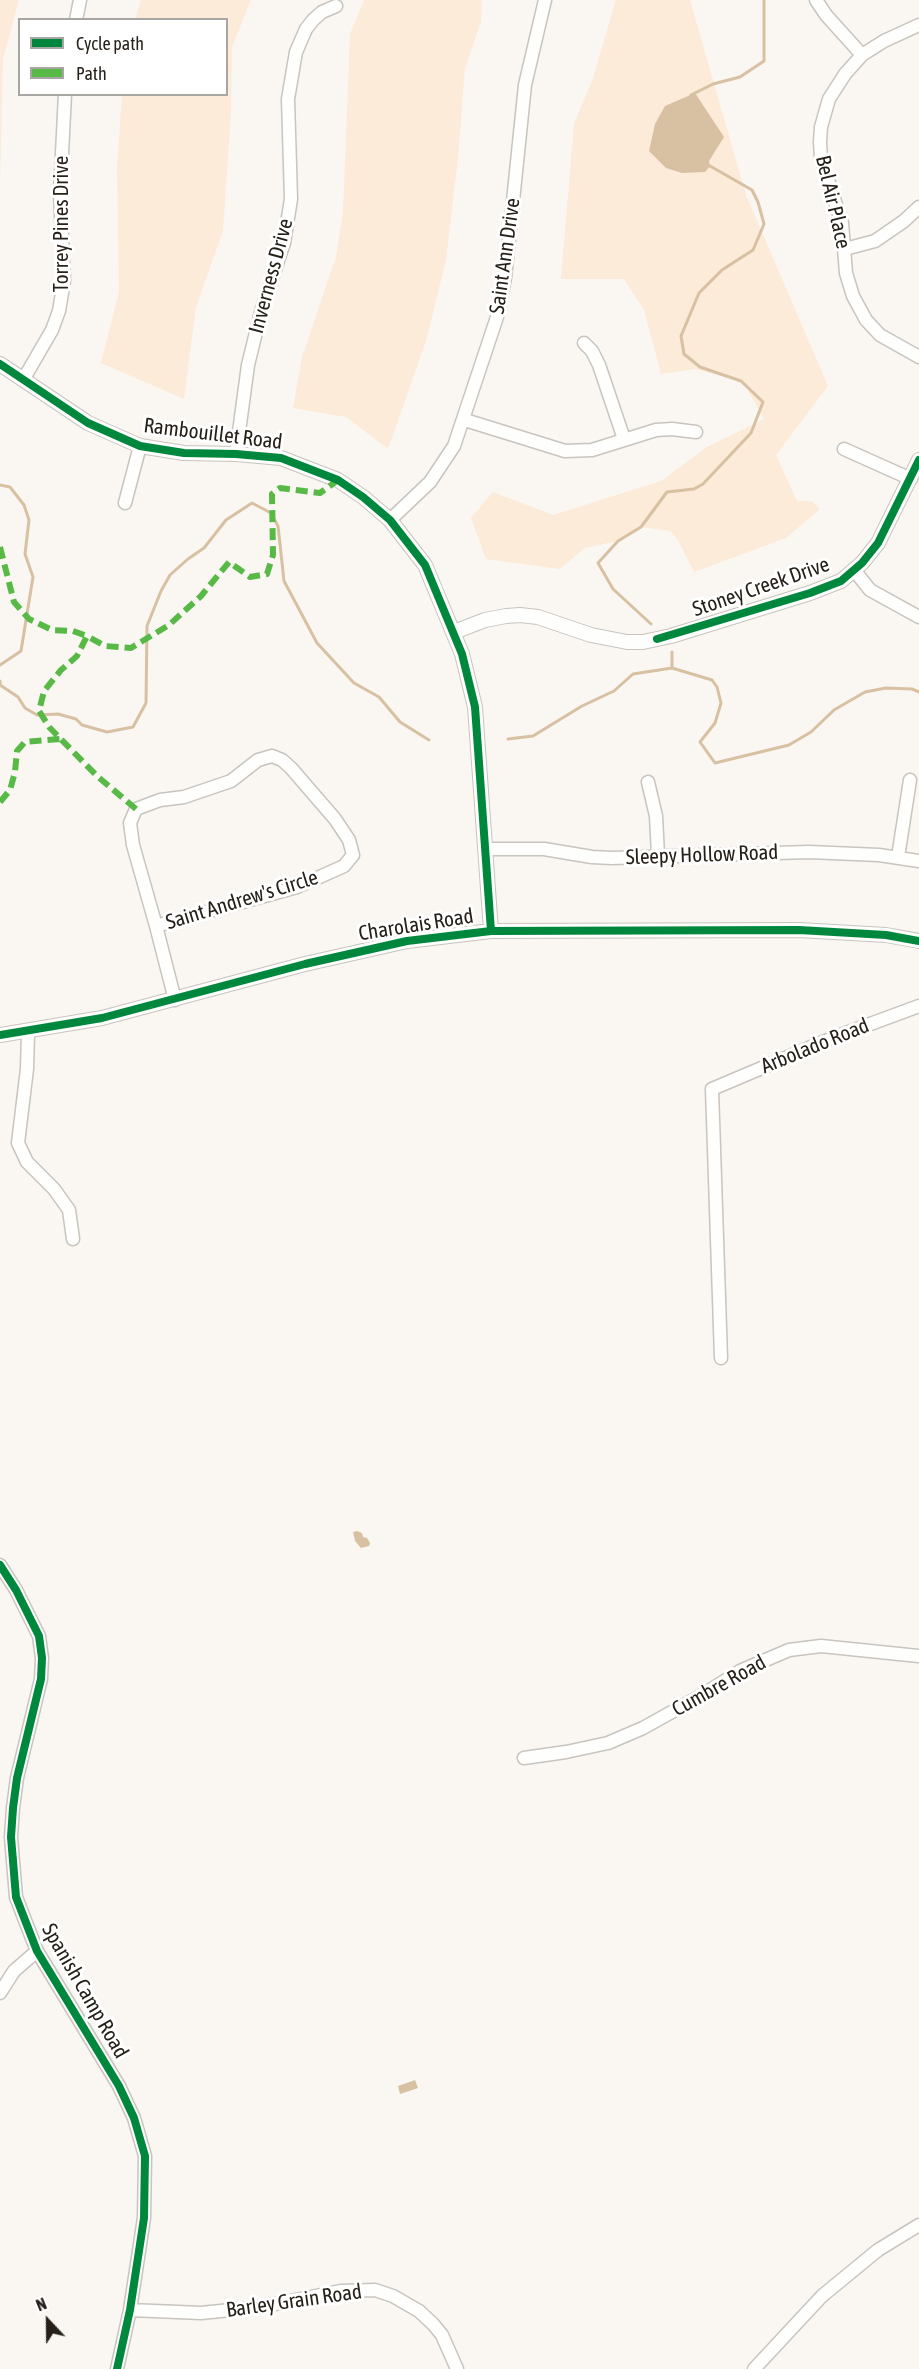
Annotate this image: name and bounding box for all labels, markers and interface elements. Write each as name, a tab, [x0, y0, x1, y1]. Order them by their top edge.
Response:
legend	[18, 18, 228, 96]
text: Cycle path	[76, 33, 144, 54]
text: Path	[76, 63, 107, 84]
street label: Bel Air Place	[810, 153, 856, 251]
street label: Torrey Pines Drive	[48, 156, 74, 292]
street label: Saint Ann Drive	[484, 196, 526, 316]
street label: Inverness Drive	[244, 216, 298, 336]
street label: Rambouillet Road	[142, 413, 284, 455]
street label: Stoney Creek Drive	[689, 552, 833, 622]
street label: Sleepy Hollow Road	[625, 840, 779, 870]
street label: Saint Andrew's Circle	[163, 865, 321, 935]
street label: Charolais Road	[357, 903, 475, 947]
street label: Arbolado Road	[757, 1013, 873, 1079]
street label: Cumbre Road	[668, 1650, 770, 1722]
street label: Spanish Camp Road	[36, 1919, 134, 2063]
street label: Barley Grain Road	[225, 2279, 363, 2323]
north arrow	[18, 2291, 78, 2351]
text: N	[33, 2294, 49, 2314]

